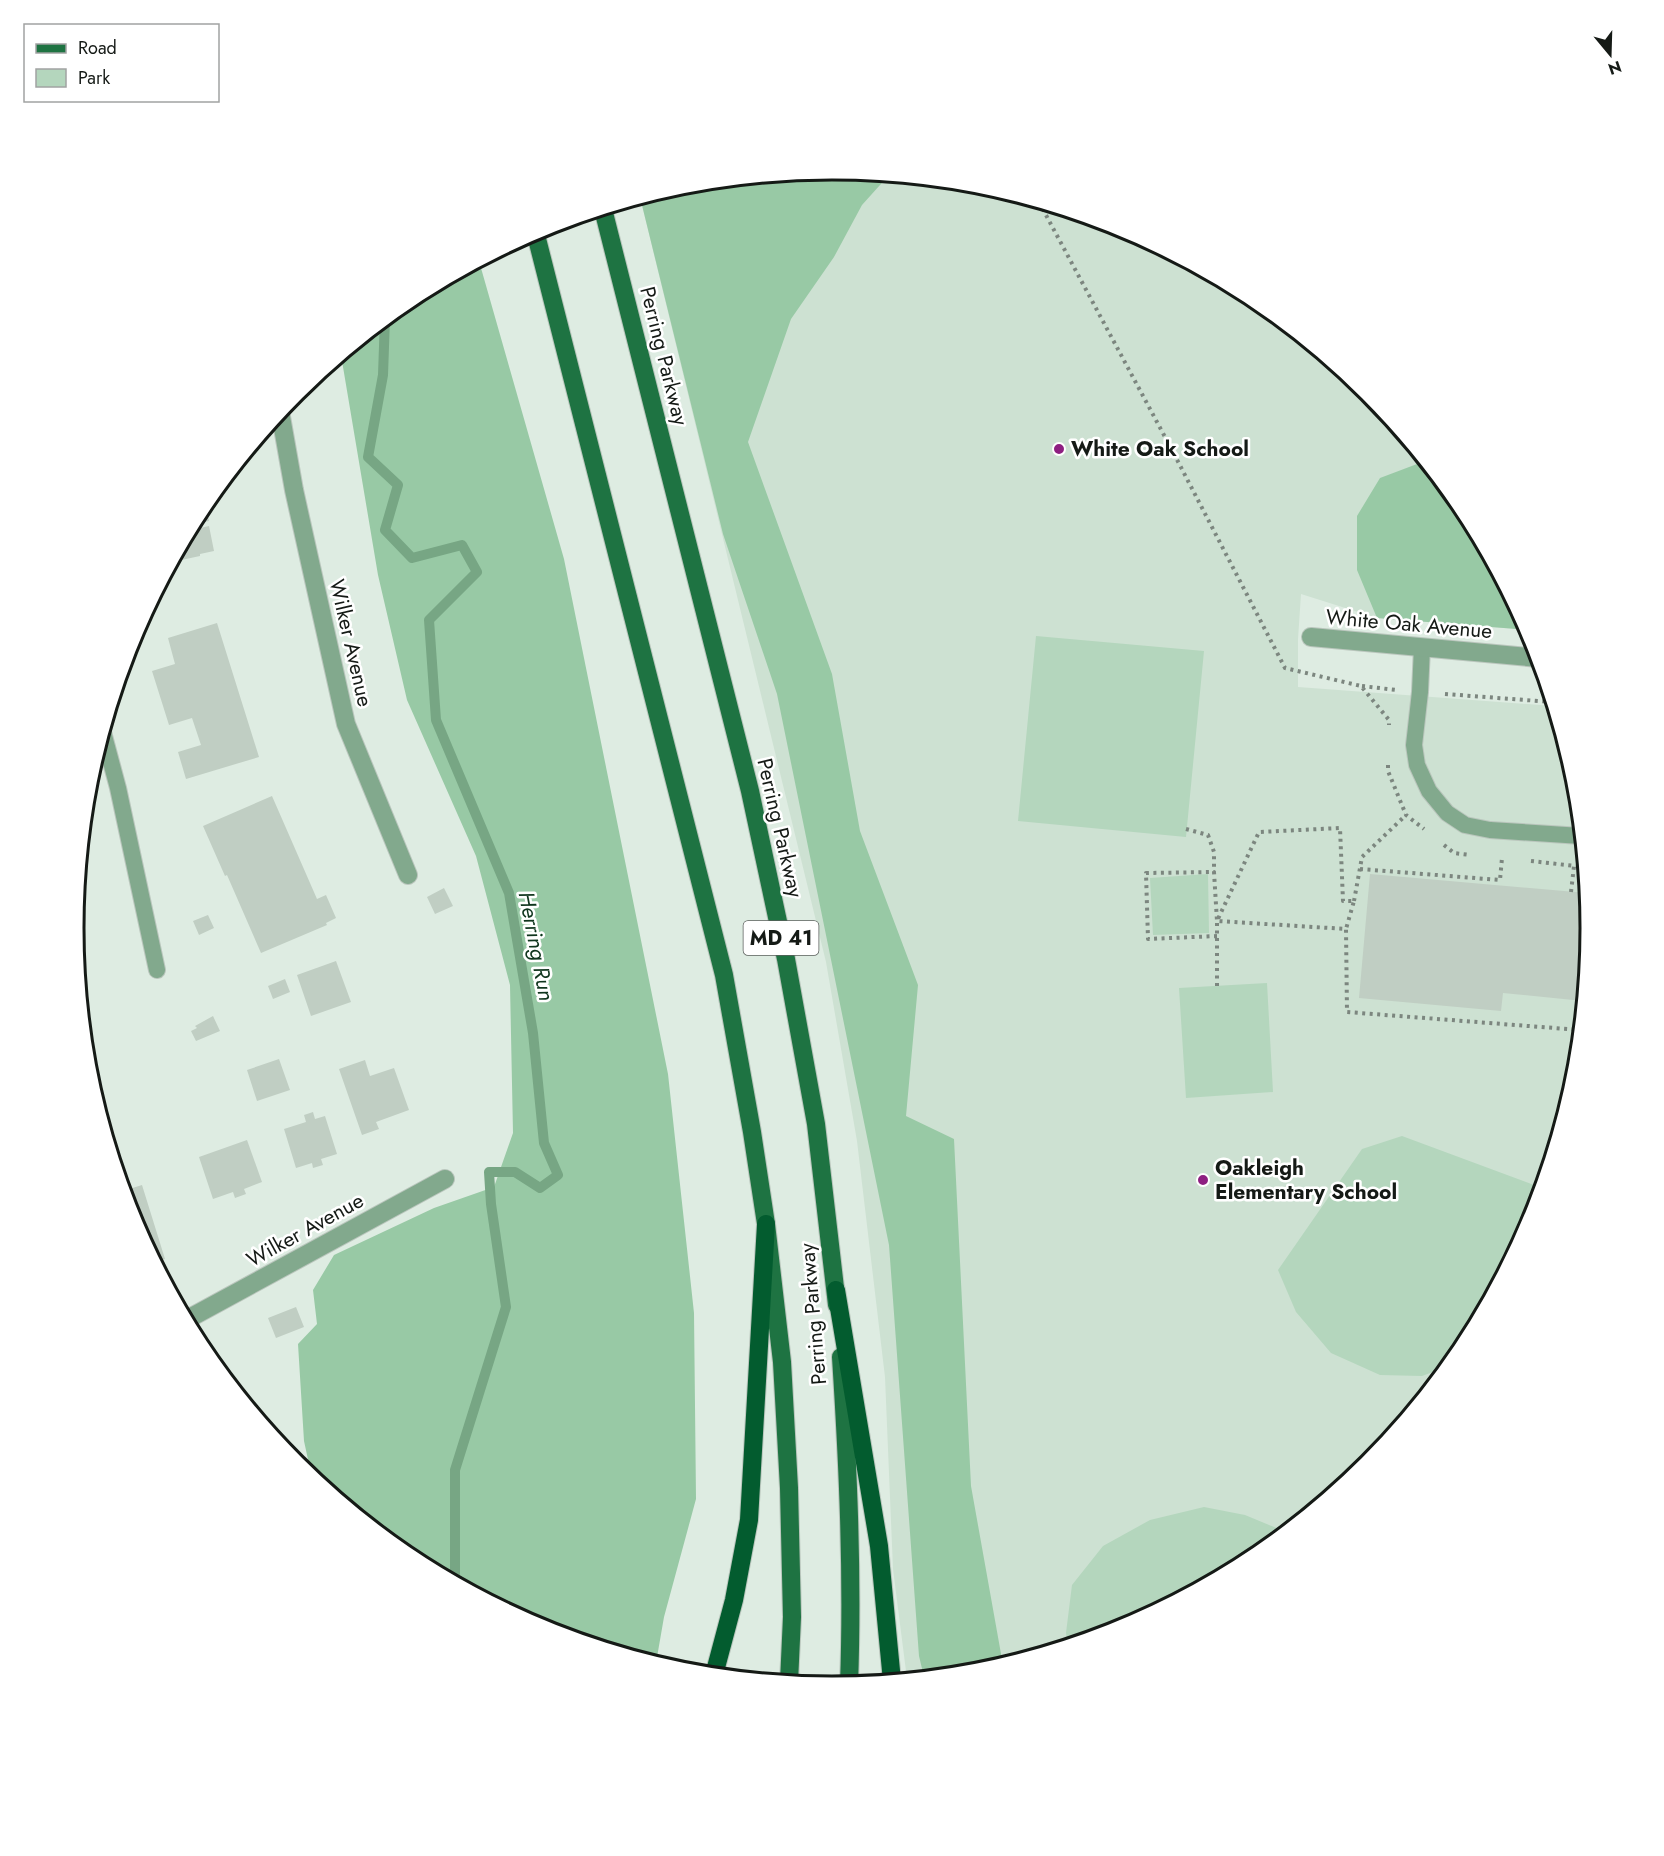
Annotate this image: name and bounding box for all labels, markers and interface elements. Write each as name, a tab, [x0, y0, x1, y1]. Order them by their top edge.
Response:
legend	[24, 24, 219, 102]
north arrow	[1580, 24, 1640, 84]
text: Road	[78, 35, 117, 61]
text: N	[1605, 55, 1624, 81]
text: Park	[78, 65, 110, 91]
street label: Perring Parkway	[632, 283, 696, 429]
place label: White Oak School	[1071, 434, 1249, 464]
marker: White Oak School	[1052, 442, 1066, 456]
street label: Wilker Avenue	[322, 576, 380, 710]
street label: White Oak Avenue	[1324, 602, 1494, 646]
street label: Perring Parkway	[749, 755, 811, 901]
water label: Herring Run	[511, 889, 563, 1003]
road number: MD 41	[744, 921, 818, 955]
place label: Oakleigh Elementary School	[1215, 1153, 1397, 1207]
marker: Oakleigh Elementary School	[1196, 1173, 1210, 1187]
street label: Wilker Avenue	[241, 1185, 369, 1275]
street label: Perring Parkway	[792, 1241, 834, 1386]

